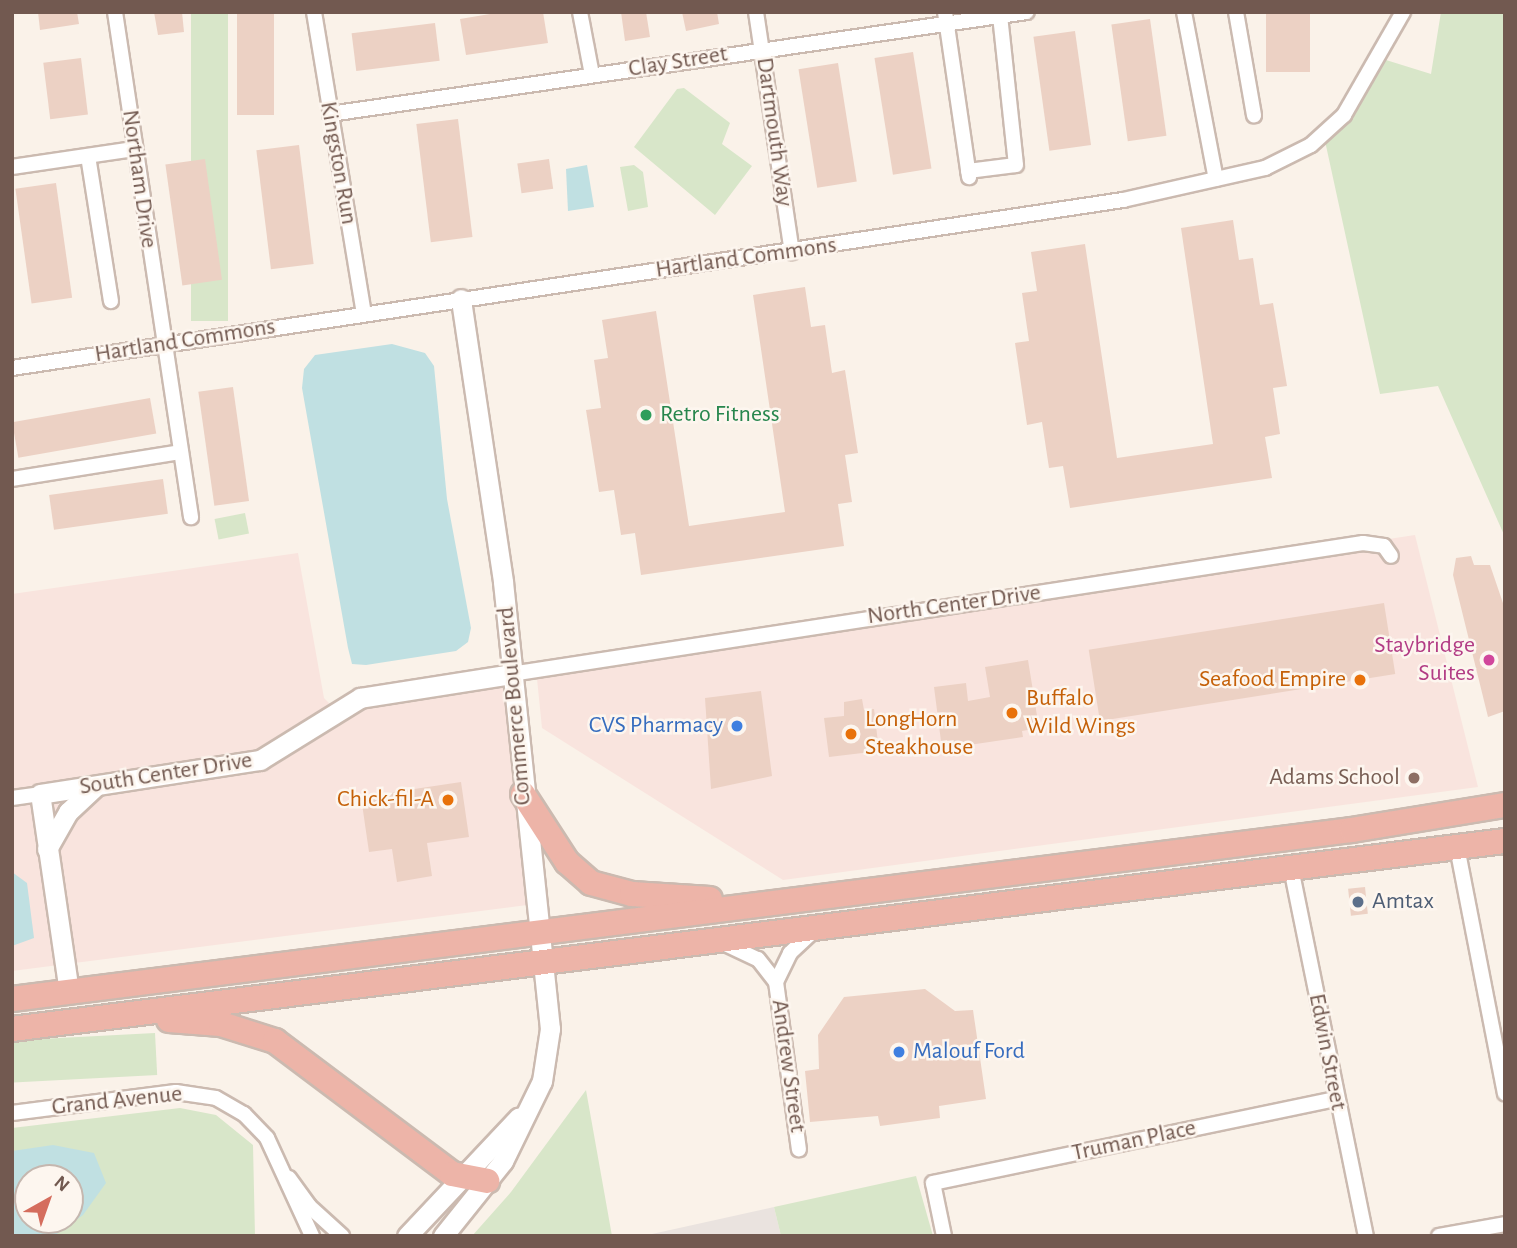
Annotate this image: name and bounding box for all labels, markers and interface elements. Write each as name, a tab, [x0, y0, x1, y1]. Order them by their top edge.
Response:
street label: Clay Street	[626, 40, 730, 84]
street label: Dartmouth Way	[749, 56, 799, 208]
street label: Kingston Run	[313, 99, 363, 227]
street label: Northam Drive	[115, 108, 163, 250]
street label: Hartland Commons	[654, 231, 838, 285]
street label: Hartland Commons	[93, 313, 277, 369]
place label: Retro Fitness	[660, 401, 780, 429]
marker: Retro Fitness	[638, 407, 654, 423]
street label: North Center Drive	[865, 579, 1043, 631]
street label: Commerce Boulevard	[492, 606, 538, 806]
place label: Staybridge Suites	[1374, 632, 1475, 688]
marker: Staybridge Suites	[1481, 652, 1497, 668]
place label: Seafood Empire	[1199, 666, 1346, 694]
marker: Seafood Empire	[1352, 672, 1368, 688]
place label: Buffalo Wild Wings	[1026, 685, 1136, 741]
marker: Buffalo Wild Wings	[1004, 705, 1020, 721]
place label: LongHorn Steakhouse	[865, 706, 973, 762]
place label: CVS Pharmacy	[589, 712, 723, 740]
marker: CVS Pharmacy	[729, 718, 745, 734]
marker: LongHorn Steakhouse	[843, 726, 859, 742]
street label: South Center Drive	[78, 746, 254, 802]
place label: Adams School	[1269, 764, 1400, 792]
marker: Adams School	[1406, 770, 1422, 786]
place label: Chick-fil-A	[337, 786, 434, 814]
marker: Chick-fil-A	[440, 792, 456, 808]
place label: Amtax	[1372, 888, 1434, 916]
marker: Amtax	[1350, 894, 1366, 910]
street label: Edwin Street	[1302, 991, 1352, 1113]
street label: Andrew Street	[764, 998, 812, 1134]
place label: Malouf Ford	[913, 1038, 1025, 1066]
marker: Malouf Ford	[891, 1044, 907, 1060]
street label: Grand Avenue	[50, 1080, 184, 1122]
street label: Truman Place	[1069, 1114, 1199, 1168]
north arrow	[14, 1164, 84, 1234]
text: N	[50, 1173, 73, 1196]

